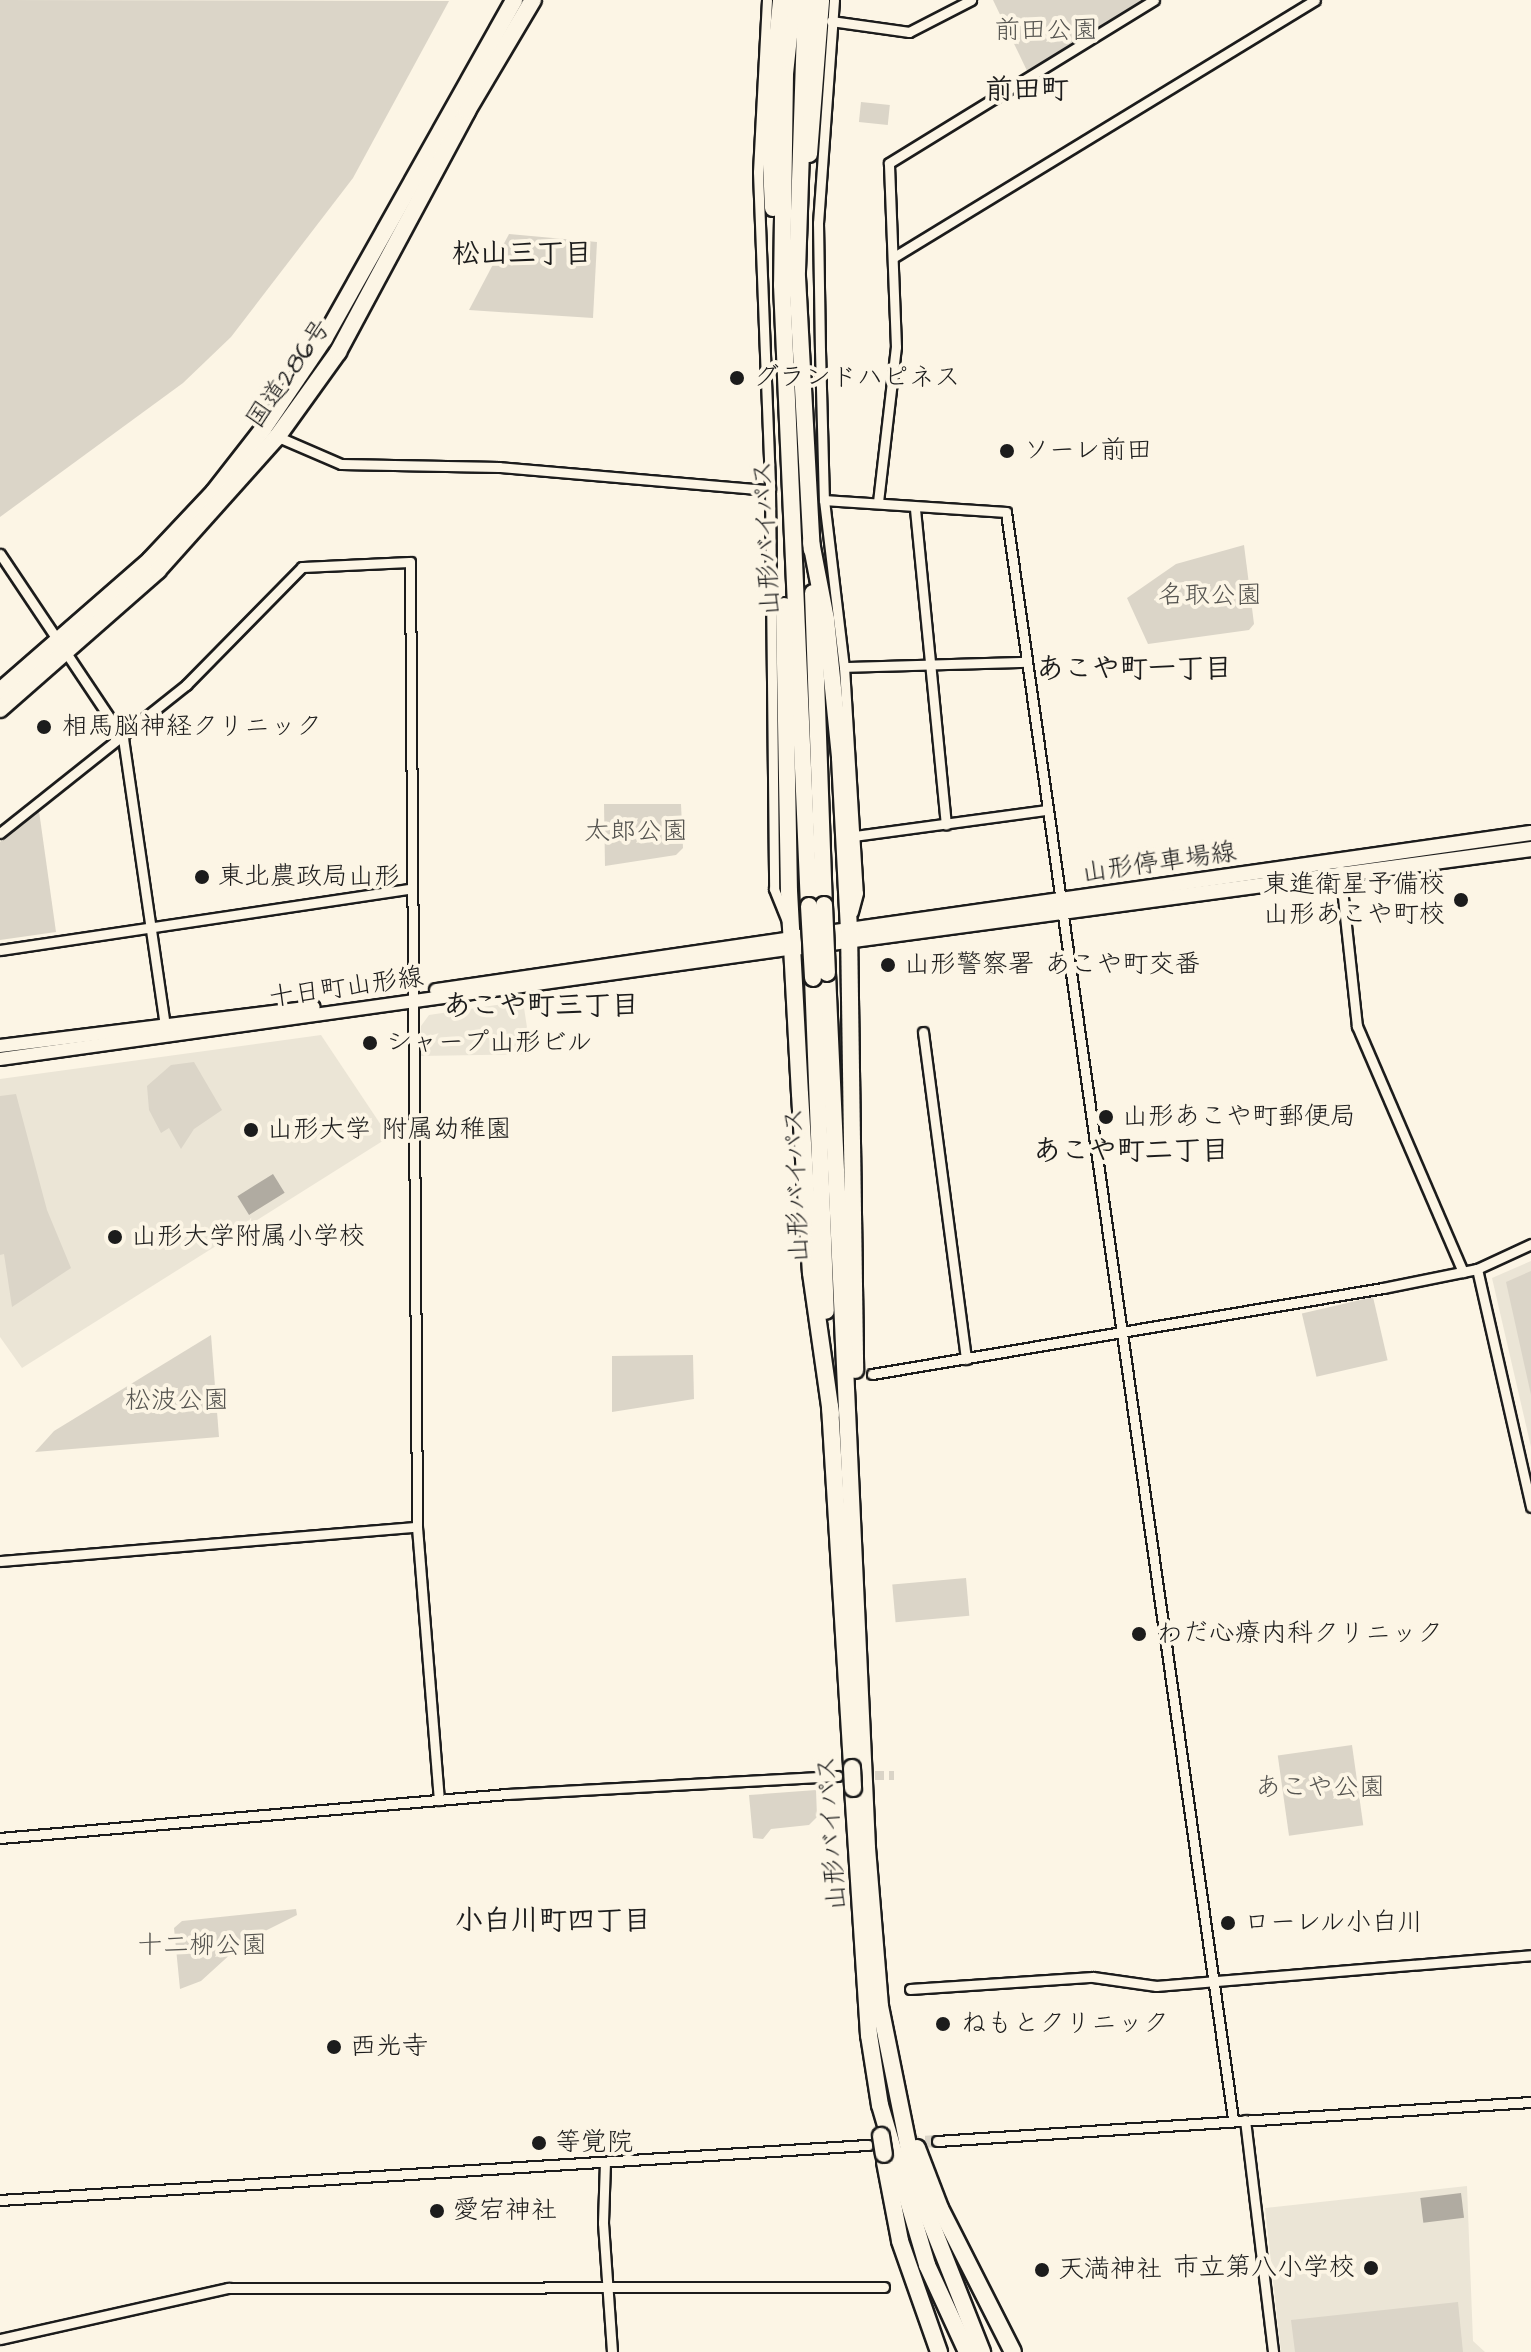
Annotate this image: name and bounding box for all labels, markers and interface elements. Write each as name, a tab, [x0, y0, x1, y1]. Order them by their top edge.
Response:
park label: 前田公園	[994, 15, 1098, 47]
district label: 前田町	[985, 73, 1069, 107]
district label: 松山三丁目	[452, 237, 592, 271]
street label: 国道286号	[240, 313, 338, 435]
place label: グランドハピネス	[753, 362, 961, 394]
marker: グランドハピネス	[728, 369, 746, 387]
place label: ソーレ前田	[1023, 435, 1153, 467]
marker: ソーレ前田	[998, 442, 1016, 460]
street label: 山形バイパス	[747, 459, 787, 617]
park label: 名取公園	[1158, 580, 1262, 612]
district label: あこや町一丁目	[1036, 652, 1232, 686]
place label: 相馬脳神経クリニック	[62, 711, 322, 743]
marker: 相馬脳神経クリニック	[33, 716, 55, 738]
park label: 太郎公園	[584, 816, 688, 848]
street label: 山形停車場線	[1080, 837, 1238, 889]
place label: 東北農政局山形	[218, 861, 400, 893]
marker: 東北農政局山形	[193, 868, 211, 886]
place label: 東進衛星予備校 山形あこや町校	[1263, 869, 1445, 930]
marker: 東進衛星予備校 山形あこや町校	[1452, 891, 1470, 909]
place label: 山形警察署 あこや町交番	[904, 949, 1200, 981]
marker: 山形警察署 あこや町交番	[879, 956, 897, 974]
street label: 十日町山形線	[267, 962, 425, 1014]
district label: あこや町三丁目	[443, 989, 639, 1023]
place label: シャープ山形ビル	[386, 1027, 594, 1059]
marker: シャープ山形ビル	[361, 1034, 379, 1052]
place label: 山形あこや町郵便局	[1122, 1101, 1356, 1133]
street label: 山形バイパス	[779, 1107, 815, 1263]
marker: 山形あこや町郵便局	[1097, 1108, 1115, 1126]
place label: 山形大学 附属幼稚園	[267, 1114, 511, 1146]
marker: 山形大学 附属幼稚園	[242, 1121, 260, 1139]
district label: あこや町二丁目	[1033, 1134, 1229, 1168]
place label: 山形大学附属小学校	[131, 1221, 365, 1253]
marker: 山形大学附属小学校	[106, 1228, 124, 1246]
park label: 松波公園	[125, 1385, 229, 1417]
place label: わだ心療内科クリニック	[1157, 1618, 1443, 1650]
marker: わだ心療内科クリニック	[1128, 1623, 1150, 1645]
street label: 山形バイパス	[811, 1754, 853, 1912]
park label: あこや公園	[1255, 1772, 1385, 1804]
district label: 小白川町四丁目	[455, 1904, 651, 1938]
place label: ローレル小白川	[1244, 1907, 1426, 1939]
marker: ローレル小白川	[1219, 1914, 1237, 1932]
park label: 十二柳公園	[137, 1930, 267, 1962]
place label: ねもとクリニック	[961, 2008, 1169, 2040]
marker: ねもとクリニック	[932, 2013, 954, 2035]
place label: 西光寺	[350, 2031, 428, 2063]
marker: 西光寺	[325, 2038, 343, 2056]
place label: 等覚院	[555, 2127, 633, 2159]
marker: 等覚院	[530, 2134, 548, 2152]
place label: 愛宕神社	[453, 2195, 557, 2227]
marker: 愛宕神社	[428, 2202, 446, 2220]
place label: 市立第八小学校	[1173, 2252, 1355, 2284]
place label: 天満神社	[1058, 2254, 1162, 2286]
marker: 市立第八小学校	[1362, 2259, 1380, 2277]
marker: 天満神社	[1033, 2261, 1051, 2279]

